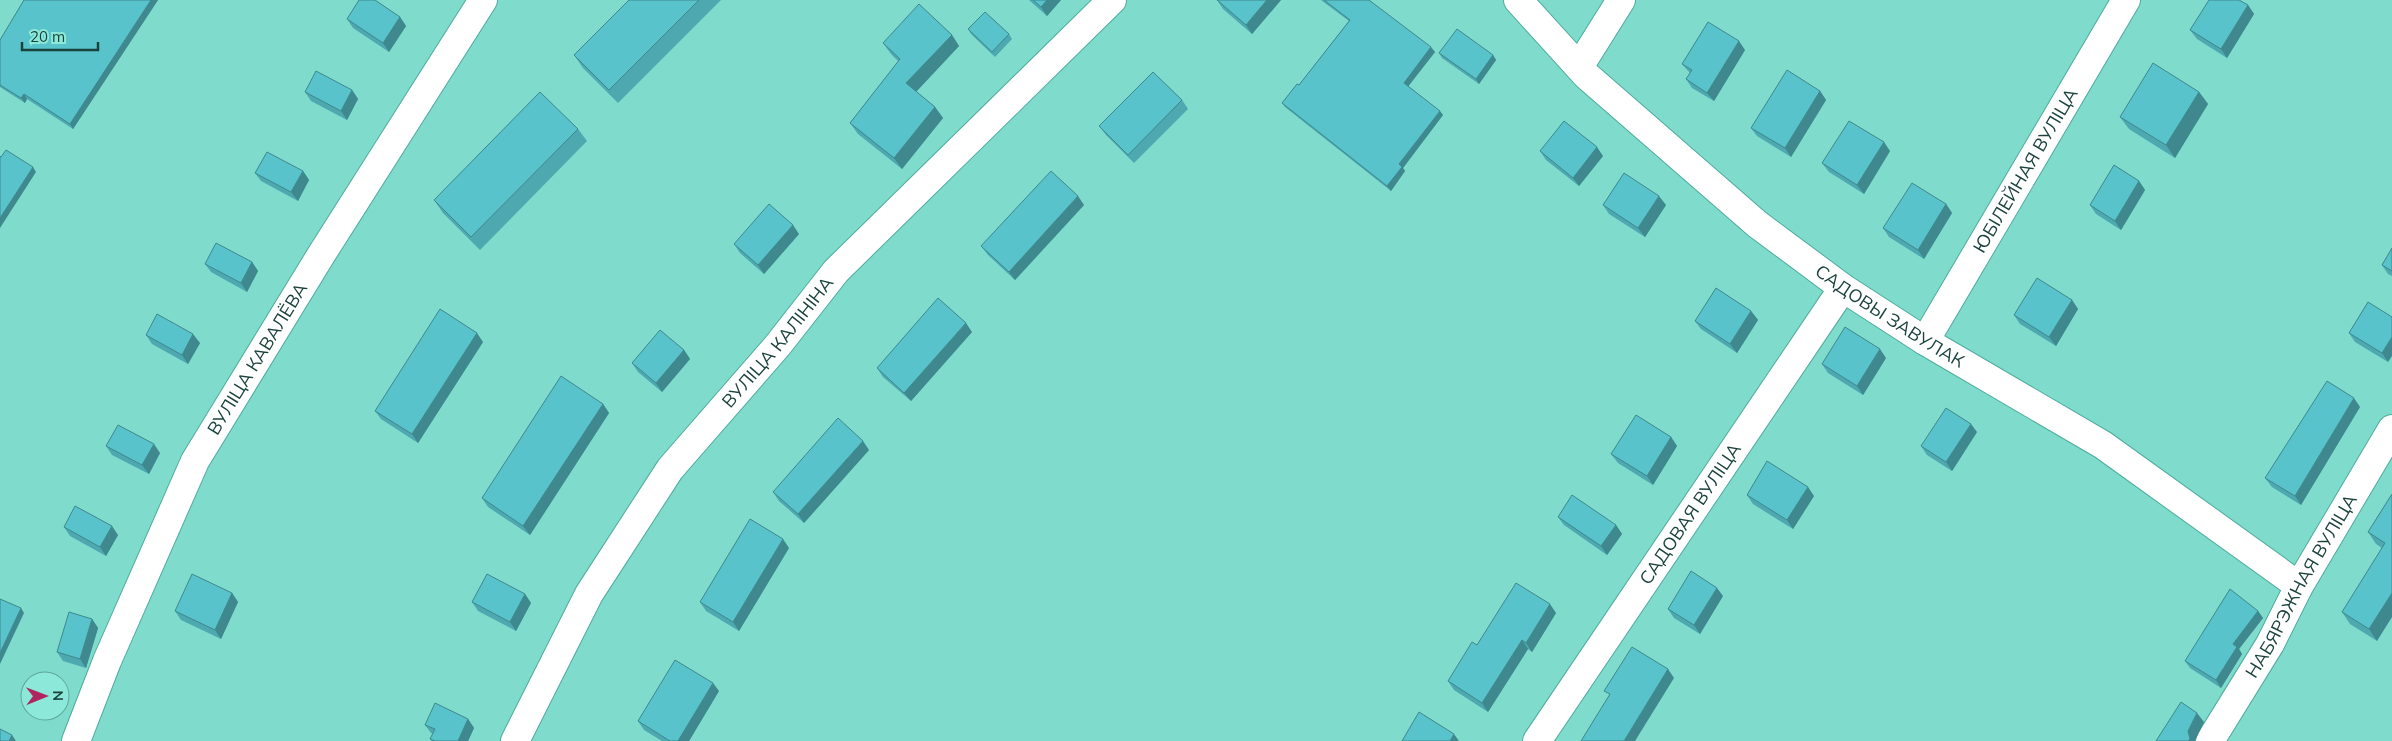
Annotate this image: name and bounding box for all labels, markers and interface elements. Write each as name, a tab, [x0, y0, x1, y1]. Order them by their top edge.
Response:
scale bar	[22, 20, 99, 52]
text: 20 m	[30, 27, 65, 46]
street label: ЮБІЛЕЙНАЯ ВУЛІЦА	[1968, 84, 2083, 257]
street label: САДОВЫ ЗАВУЛАК	[1811, 259, 1969, 373]
street label: ВУЛІЦА КАЛІНІНА	[717, 272, 838, 412]
street label: ВУЛІЦА КАВАЛЁВА	[202, 278, 312, 439]
street label: САДОВАЯ ВУЛІЦА	[1634, 439, 1746, 589]
street label: НАБЯРЭЖНАЯ ВУЛІЦА	[2240, 490, 2362, 682]
north arrow	[20, 671, 70, 721]
text: N	[49, 690, 67, 701]

